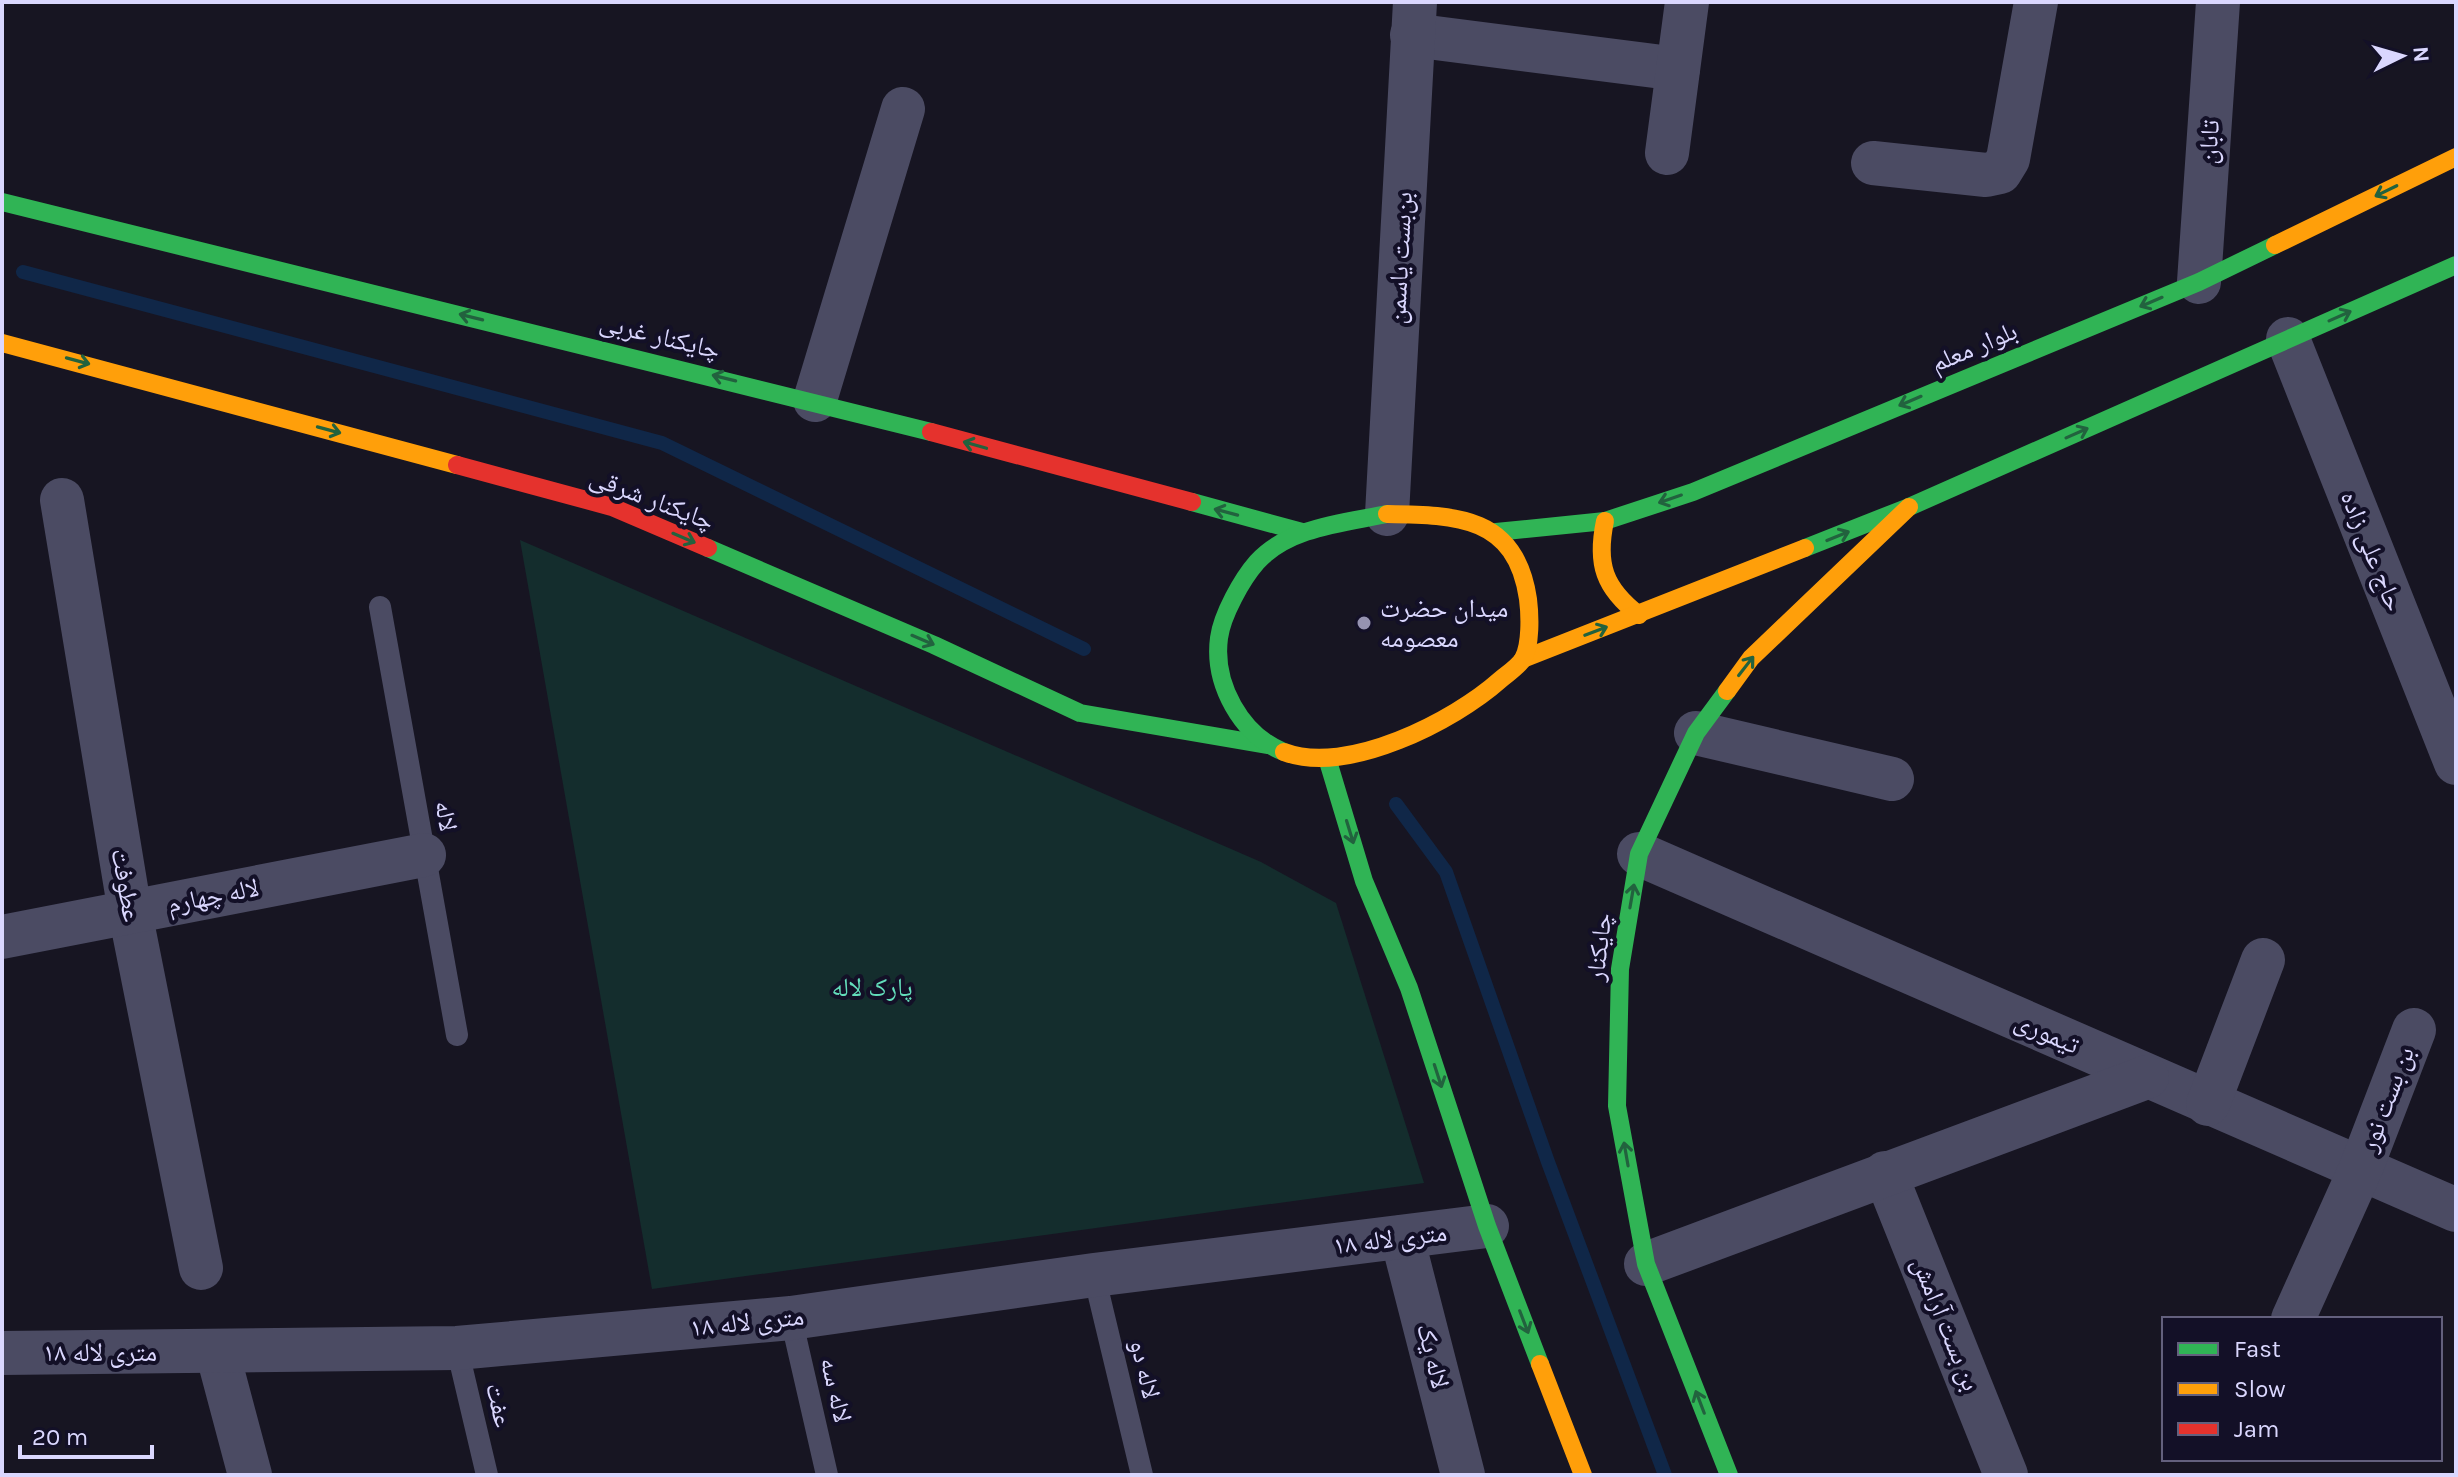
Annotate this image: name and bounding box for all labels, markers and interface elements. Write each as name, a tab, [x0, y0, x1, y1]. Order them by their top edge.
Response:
north arrow	[2362, 16, 2442, 96]
text: N	[2407, 45, 2435, 63]
street label: تابان	[2192, 118, 2226, 165]
one-way arrow	[2374, 184, 2398, 199]
street label: بن‌بست یاسمن	[1381, 191, 1419, 325]
one-way arrow	[2139, 295, 2163, 310]
street label: چایکنار غربی	[597, 306, 723, 366]
one-way arrow	[459, 308, 485, 323]
one-way arrow	[2327, 308, 2352, 323]
street label: بلوار معلم	[1926, 315, 2022, 380]
one-way arrow	[64, 354, 90, 369]
one-way arrow	[711, 370, 737, 385]
one-way arrow	[1898, 395, 1923, 410]
one-way arrow	[315, 423, 341, 438]
one-way arrow	[2065, 425, 2089, 440]
one-way arrow	[963, 437, 988, 451]
street label: چایکنار شرقی	[585, 461, 719, 537]
street label: حاج علی زاده	[2334, 486, 2410, 616]
one-way arrow	[1657, 493, 1682, 508]
one-way arrow	[1214, 504, 1240, 519]
one-way arrow	[1825, 527, 1850, 542]
one-way arrow	[671, 532, 696, 547]
place label: میدان حضرت معصومه	[1380, 593, 1508, 654]
marker: میدان حضرت معصومه	[1355, 614, 1373, 632]
one-way arrow	[1583, 623, 1608, 637]
one-way arrow	[910, 633, 935, 648]
one-way arrow	[1737, 656, 1754, 677]
street label: لاله	[428, 798, 464, 834]
one-way arrow	[1343, 819, 1358, 845]
street label: عطوفت	[104, 846, 148, 924]
street label: لاله چهارم	[165, 872, 262, 922]
one-way arrow	[1625, 884, 1640, 909]
street label: چایکنار	[1579, 911, 1619, 984]
park label: پارک لاله	[831, 972, 913, 1003]
street label: تیموری	[2010, 1005, 2084, 1061]
street label: بن بست نور	[2353, 1042, 2421, 1157]
one-way arrow	[1431, 1063, 1446, 1089]
one-way arrow	[1618, 1142, 1633, 1168]
street label: ۱۸ متری لاله	[1331, 1217, 1449, 1261]
street label: بن بست آرامش	[1905, 1253, 1987, 1395]
street label: ۱۸ متری لاله	[689, 1301, 805, 1343]
one-way arrow	[1518, 1309, 1532, 1334]
legend	[2162, 1317, 2442, 1461]
street label: لاله یک	[1410, 1320, 1456, 1392]
text: Fast	[2234, 1335, 2281, 1363]
street label: لاله دو	[1123, 1336, 1167, 1402]
street label: ۱۸ متری لاله	[43, 1337, 157, 1368]
street label: لاله سه	[813, 1354, 859, 1426]
text: Slow	[2234, 1375, 2286, 1403]
street label: عفت	[479, 1380, 519, 1430]
one-way arrow	[1692, 1390, 1706, 1415]
scale bar	[20, 1409, 152, 1459]
text: Jam	[2234, 1415, 2279, 1443]
text: 20 m	[32, 1423, 88, 1451]

